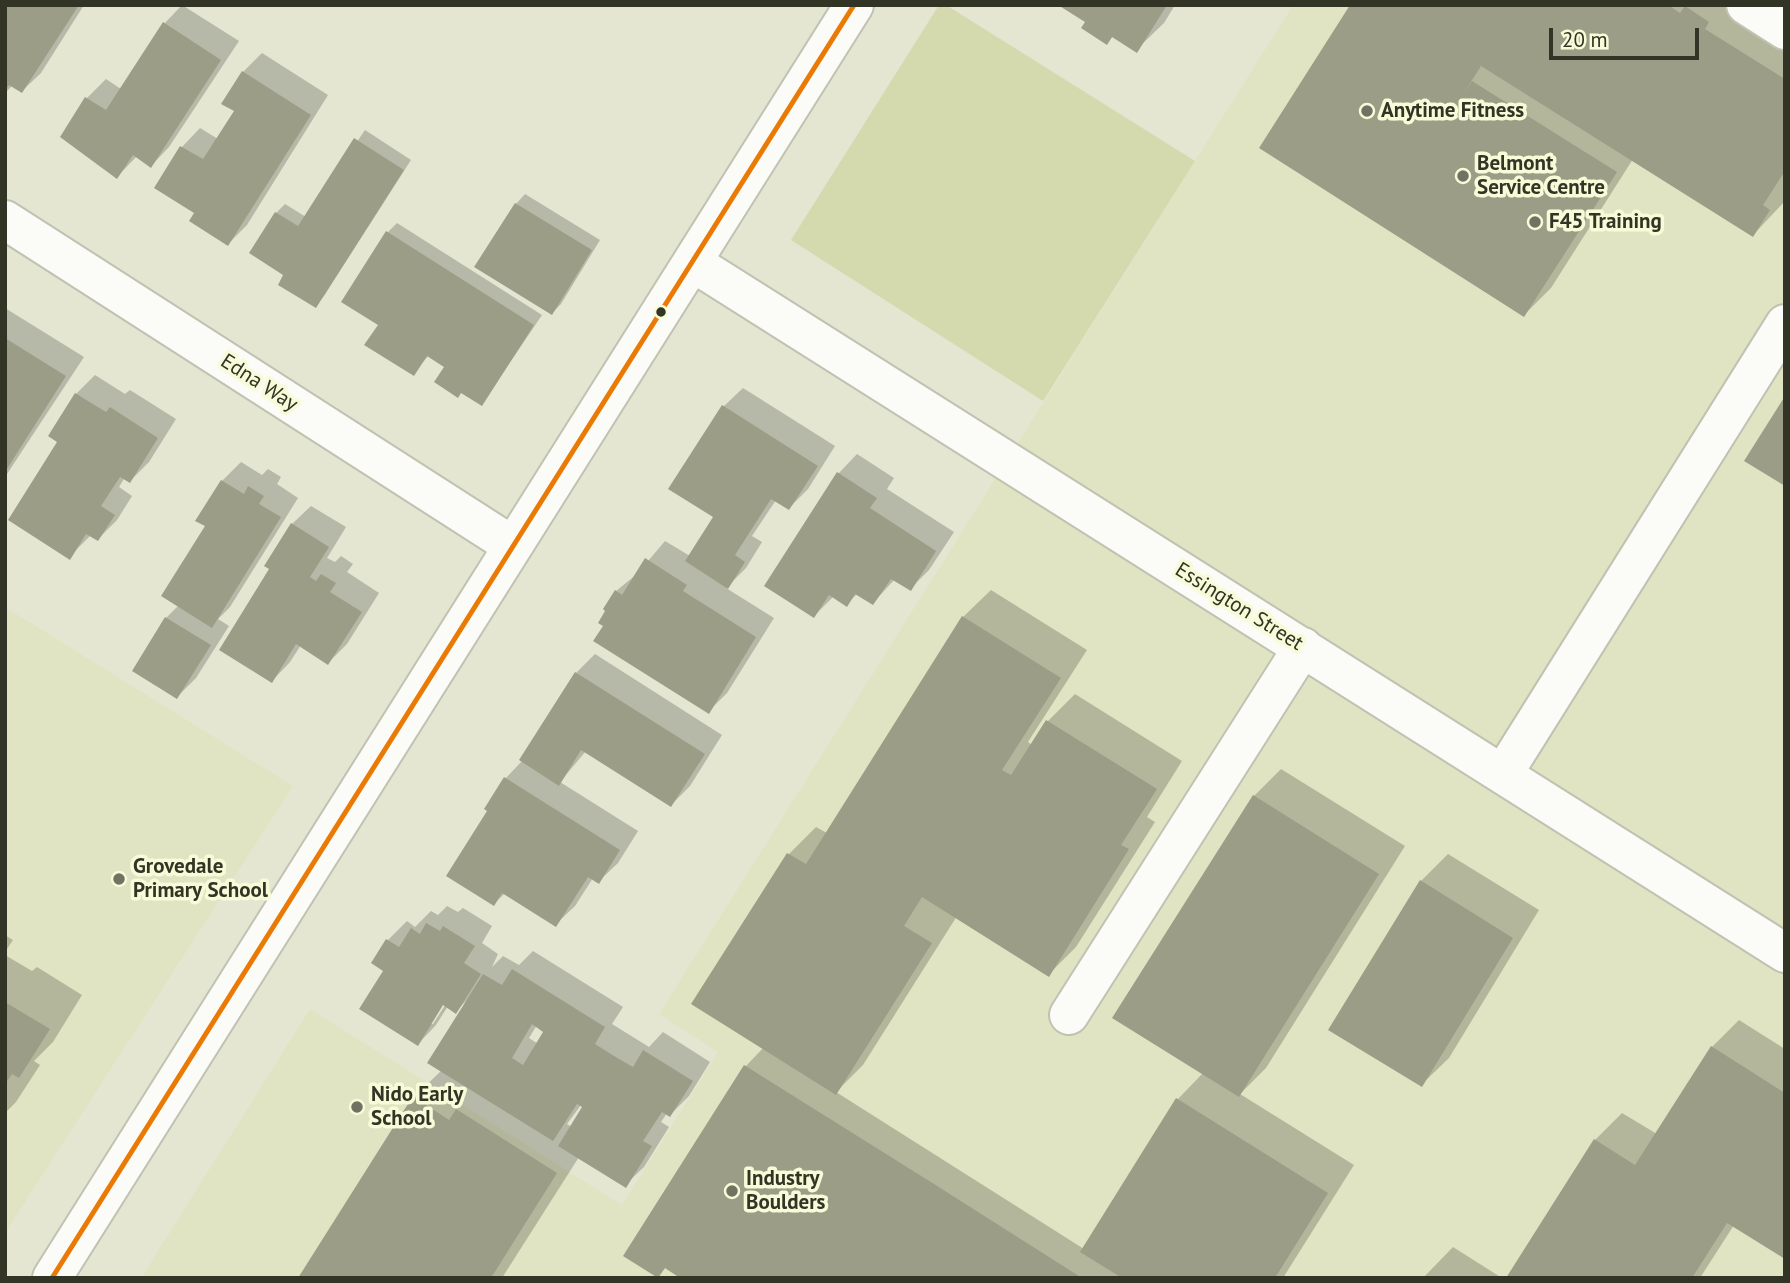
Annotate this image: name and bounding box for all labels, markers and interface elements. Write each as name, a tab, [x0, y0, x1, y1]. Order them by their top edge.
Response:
scale bar	[1552, 14, 1702, 58]
text: 20 m	[1562, 26, 1608, 53]
place label: Anytime Fitness	[1381, 98, 1524, 124]
marker: Anytime Fitness	[1359, 103, 1375, 119]
place label: Belmont Service Centre	[1477, 151, 1605, 201]
marker: Belmont Service Centre	[1455, 168, 1471, 184]
place label: F45 Training	[1549, 209, 1662, 235]
marker: F45 Training	[1527, 214, 1543, 230]
unlabelled marker	[654, 305, 668, 319]
street label: Edna Way	[216, 349, 302, 417]
street label: Essington Street	[1170, 558, 1308, 656]
place label: Grovedale Primary School	[133, 854, 268, 904]
marker: Grovedale Primary School	[111, 871, 127, 887]
place label: Nido Early School	[371, 1082, 463, 1132]
marker: Nido Early School	[349, 1099, 365, 1115]
place label: Industry Boulders	[746, 1166, 825, 1216]
marker: Industry Boulders	[724, 1183, 740, 1199]

